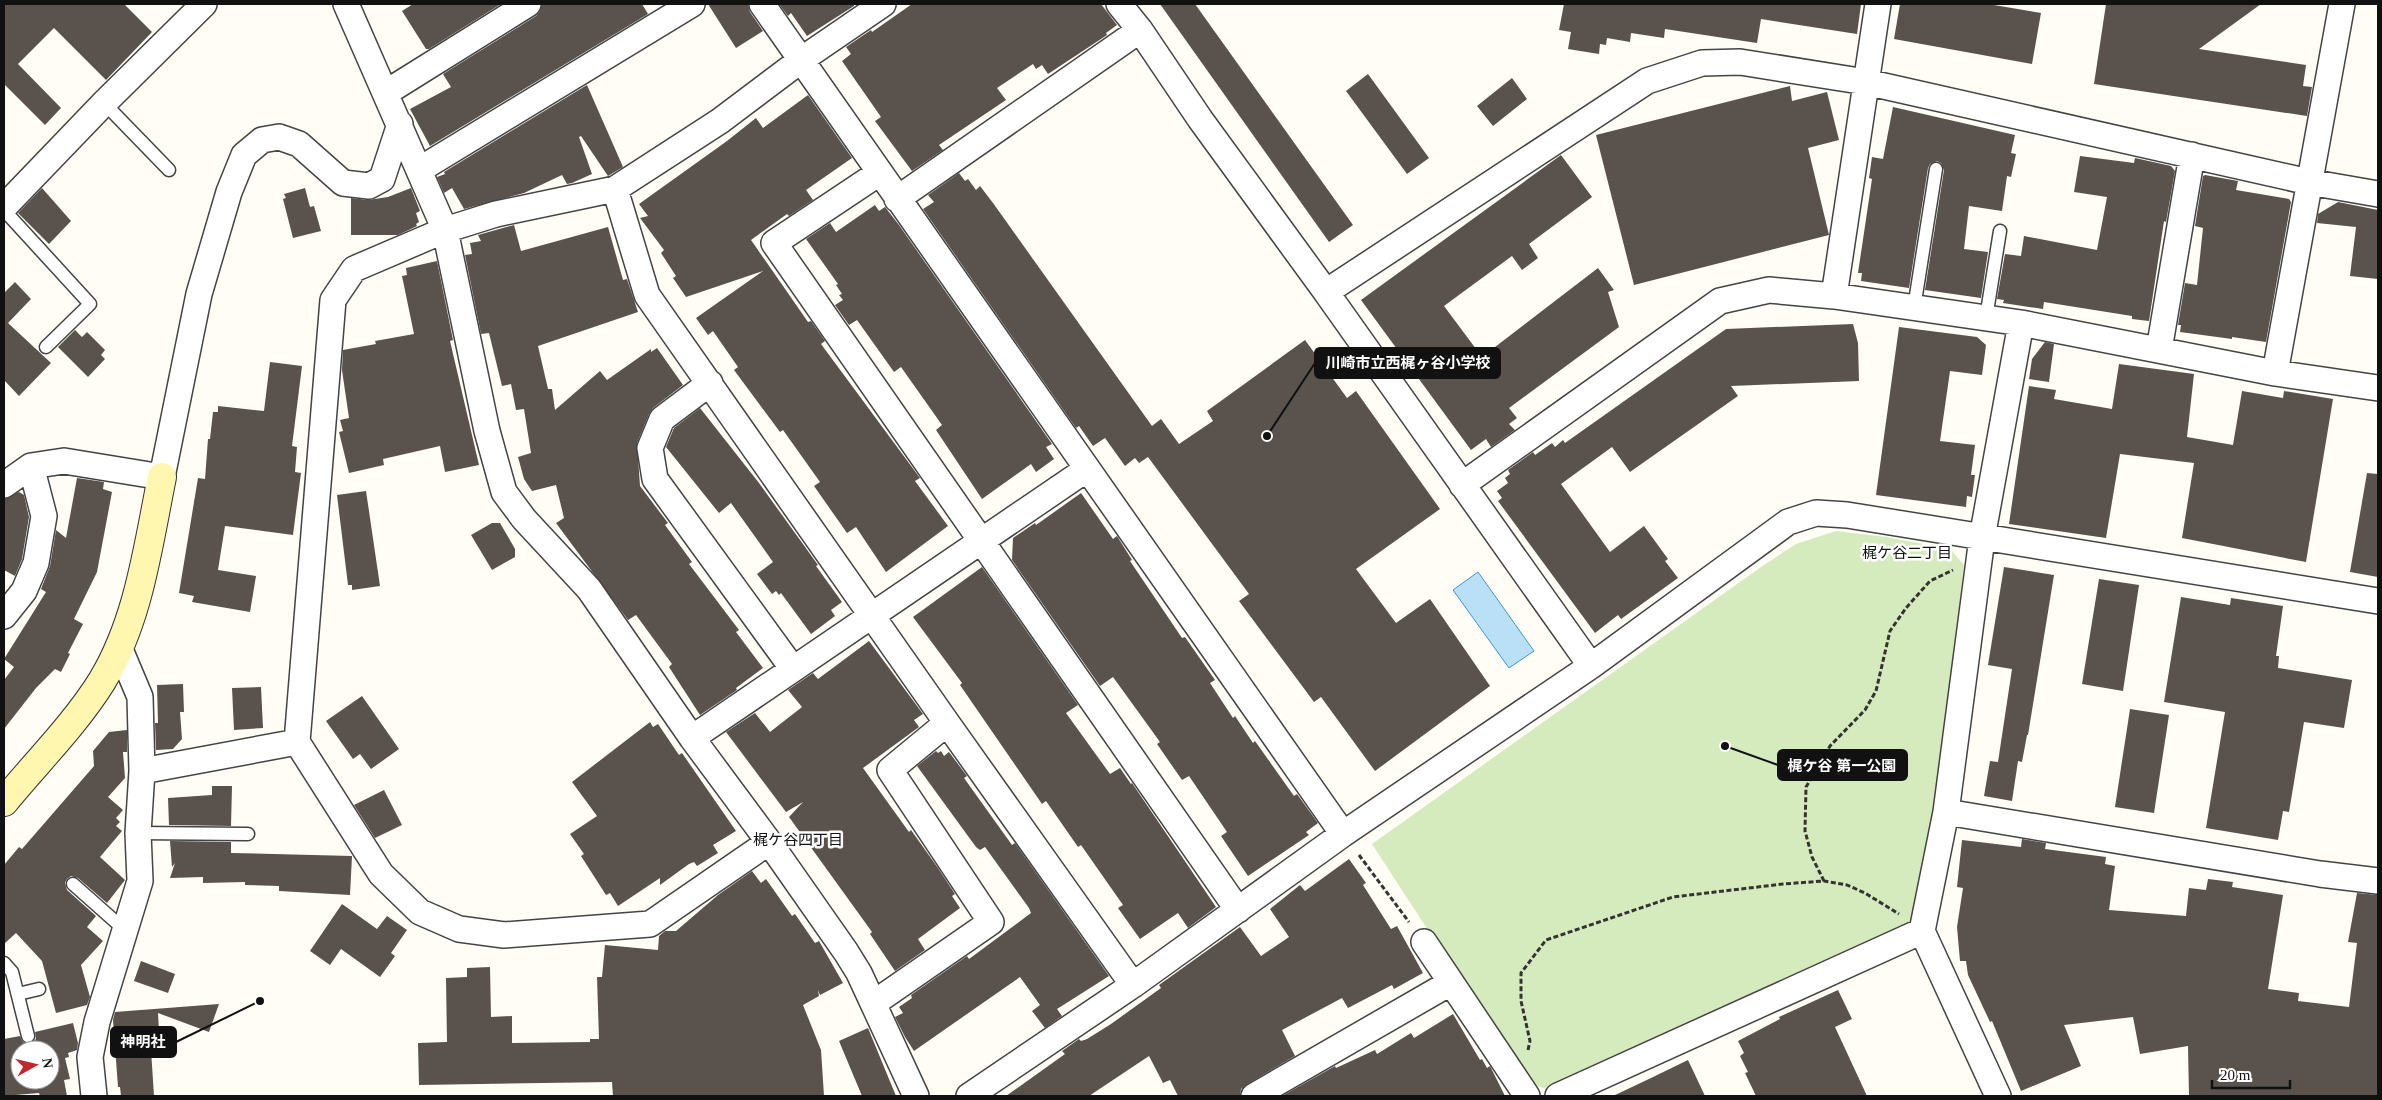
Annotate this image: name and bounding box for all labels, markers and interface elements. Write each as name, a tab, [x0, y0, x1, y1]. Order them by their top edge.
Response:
callout: 川崎市立西梶ヶ谷小学校	[1315, 348, 1500, 378]
text: 川崎市立西梶ヶ谷小学校	[1325, 355, 1491, 371]
district label: 梶ケ谷二丁目	[1862, 545, 1952, 561]
callout: 梶ケ谷 第一公園	[1778, 750, 1907, 780]
text: 梶ケ谷 第一公園	[1788, 758, 1896, 774]
district label: 梶ケ谷四丁目	[753, 832, 843, 848]
callout: 神明社	[111, 1027, 176, 1057]
text: 神明社	[119, 1033, 166, 1050]
north arrow	[10, 1040, 60, 1090]
text: N	[39, 1057, 56, 1069]
scale bar	[2212, 1058, 2290, 1090]
text: 20 m	[2220, 1067, 2251, 1083]

